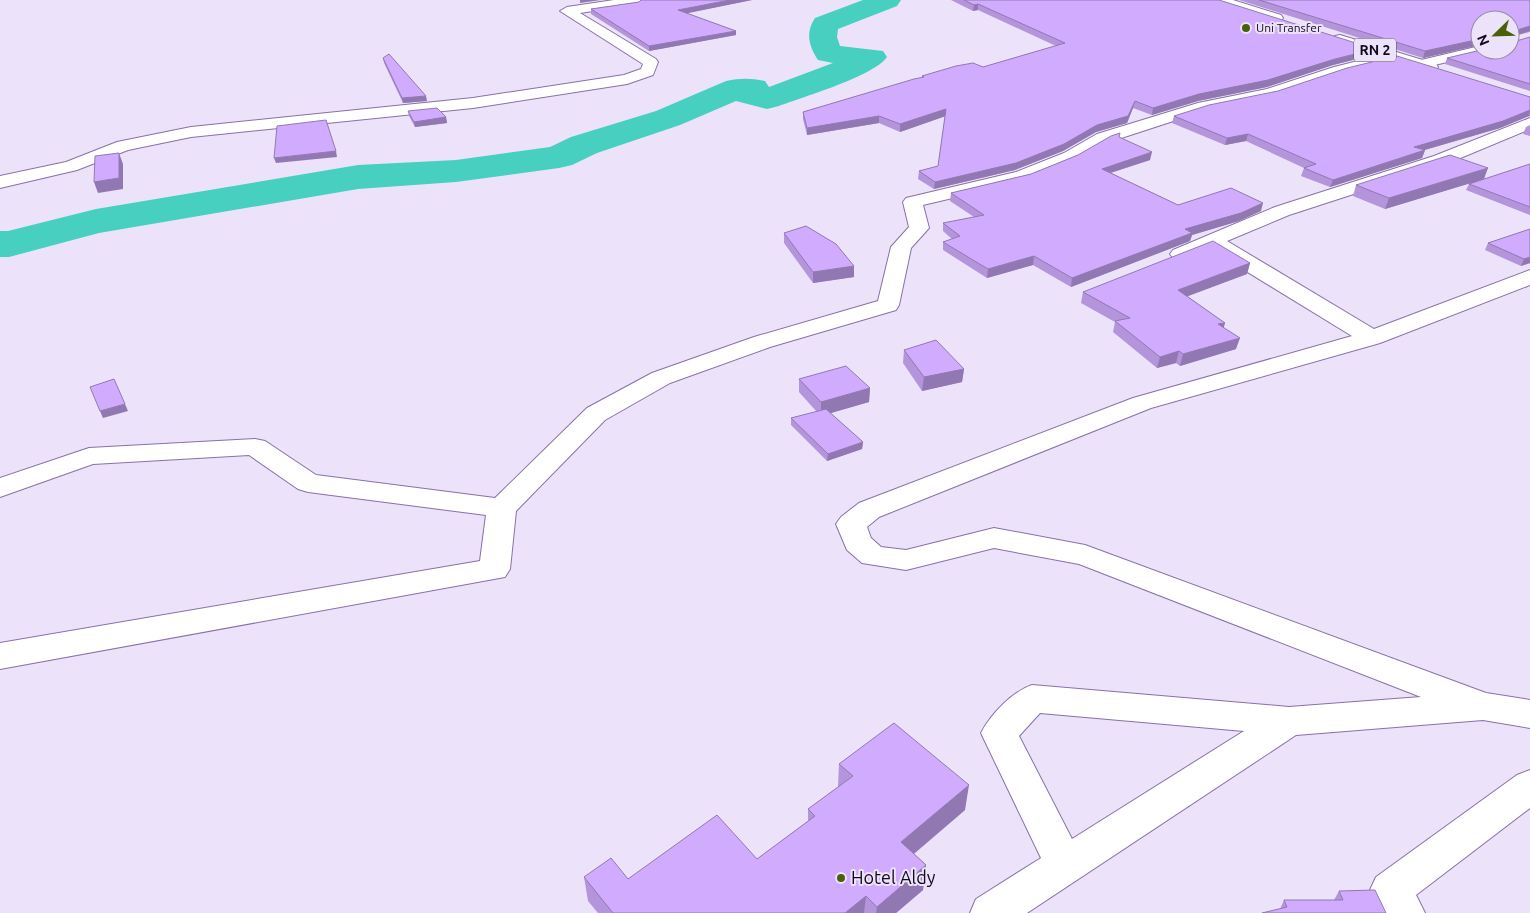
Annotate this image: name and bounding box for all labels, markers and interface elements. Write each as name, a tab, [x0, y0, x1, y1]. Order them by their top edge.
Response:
north arrow	[1470, 10, 1520, 60]
place label: Uni Transfer	[1256, 21, 1322, 34]
marker: Uni Transfer	[1240, 22, 1252, 34]
text: N	[1474, 32, 1492, 48]
road number: RN 2	[1354, 38, 1396, 62]
place label: Hotel Aldy	[851, 867, 936, 887]
marker: Hotel Aldy	[835, 872, 847, 884]

